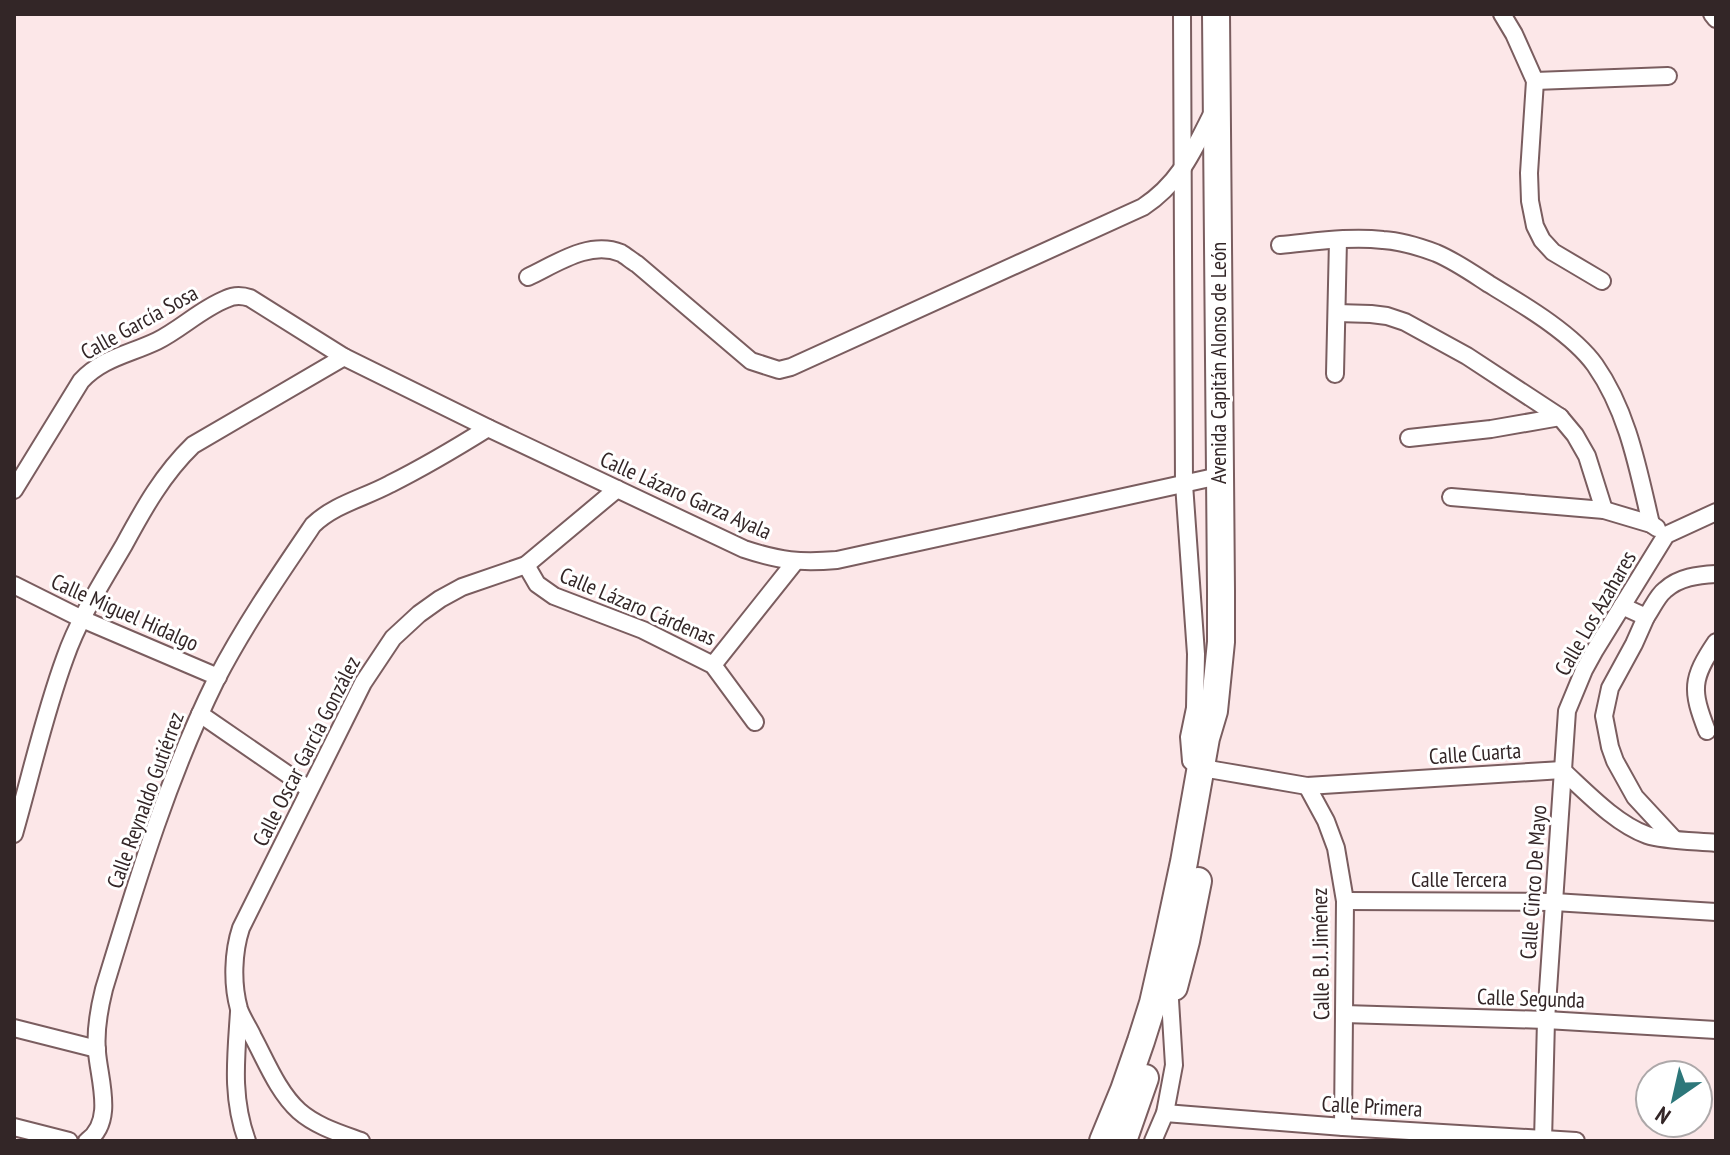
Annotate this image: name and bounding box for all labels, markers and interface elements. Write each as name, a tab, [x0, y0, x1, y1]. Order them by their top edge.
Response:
street label: Avenida Capitán Alonso de León	[1204, 242, 1232, 484]
street label: Calle García Sosa	[76, 278, 202, 366]
street label: Calle Lázaro Garza Ayala	[596, 445, 776, 545]
street label: Calle Los Azahares	[1548, 546, 1642, 680]
street label: Calle Lázaro Cárdenas	[556, 561, 720, 651]
street label: Calle Miguel Hidalgo	[47, 567, 203, 657]
street label: Calle Oscar García González	[246, 651, 366, 851]
street label: Calle Reynaldo Gutiérrez	[100, 708, 190, 892]
street label: Calle Cuarta	[1428, 736, 1522, 770]
street label: Calle Cinco De Mayo	[1514, 804, 1552, 960]
street label: Calle Tercera	[1411, 865, 1507, 893]
street label: Calle B. J. Jiménez	[1305, 887, 1335, 1020]
street label: Calle Segunda	[1477, 982, 1585, 1014]
north arrow	[1634, 1059, 1714, 1139]
street label: Calle Primera	[1321, 1089, 1423, 1123]
text: N	[1650, 1101, 1676, 1131]

